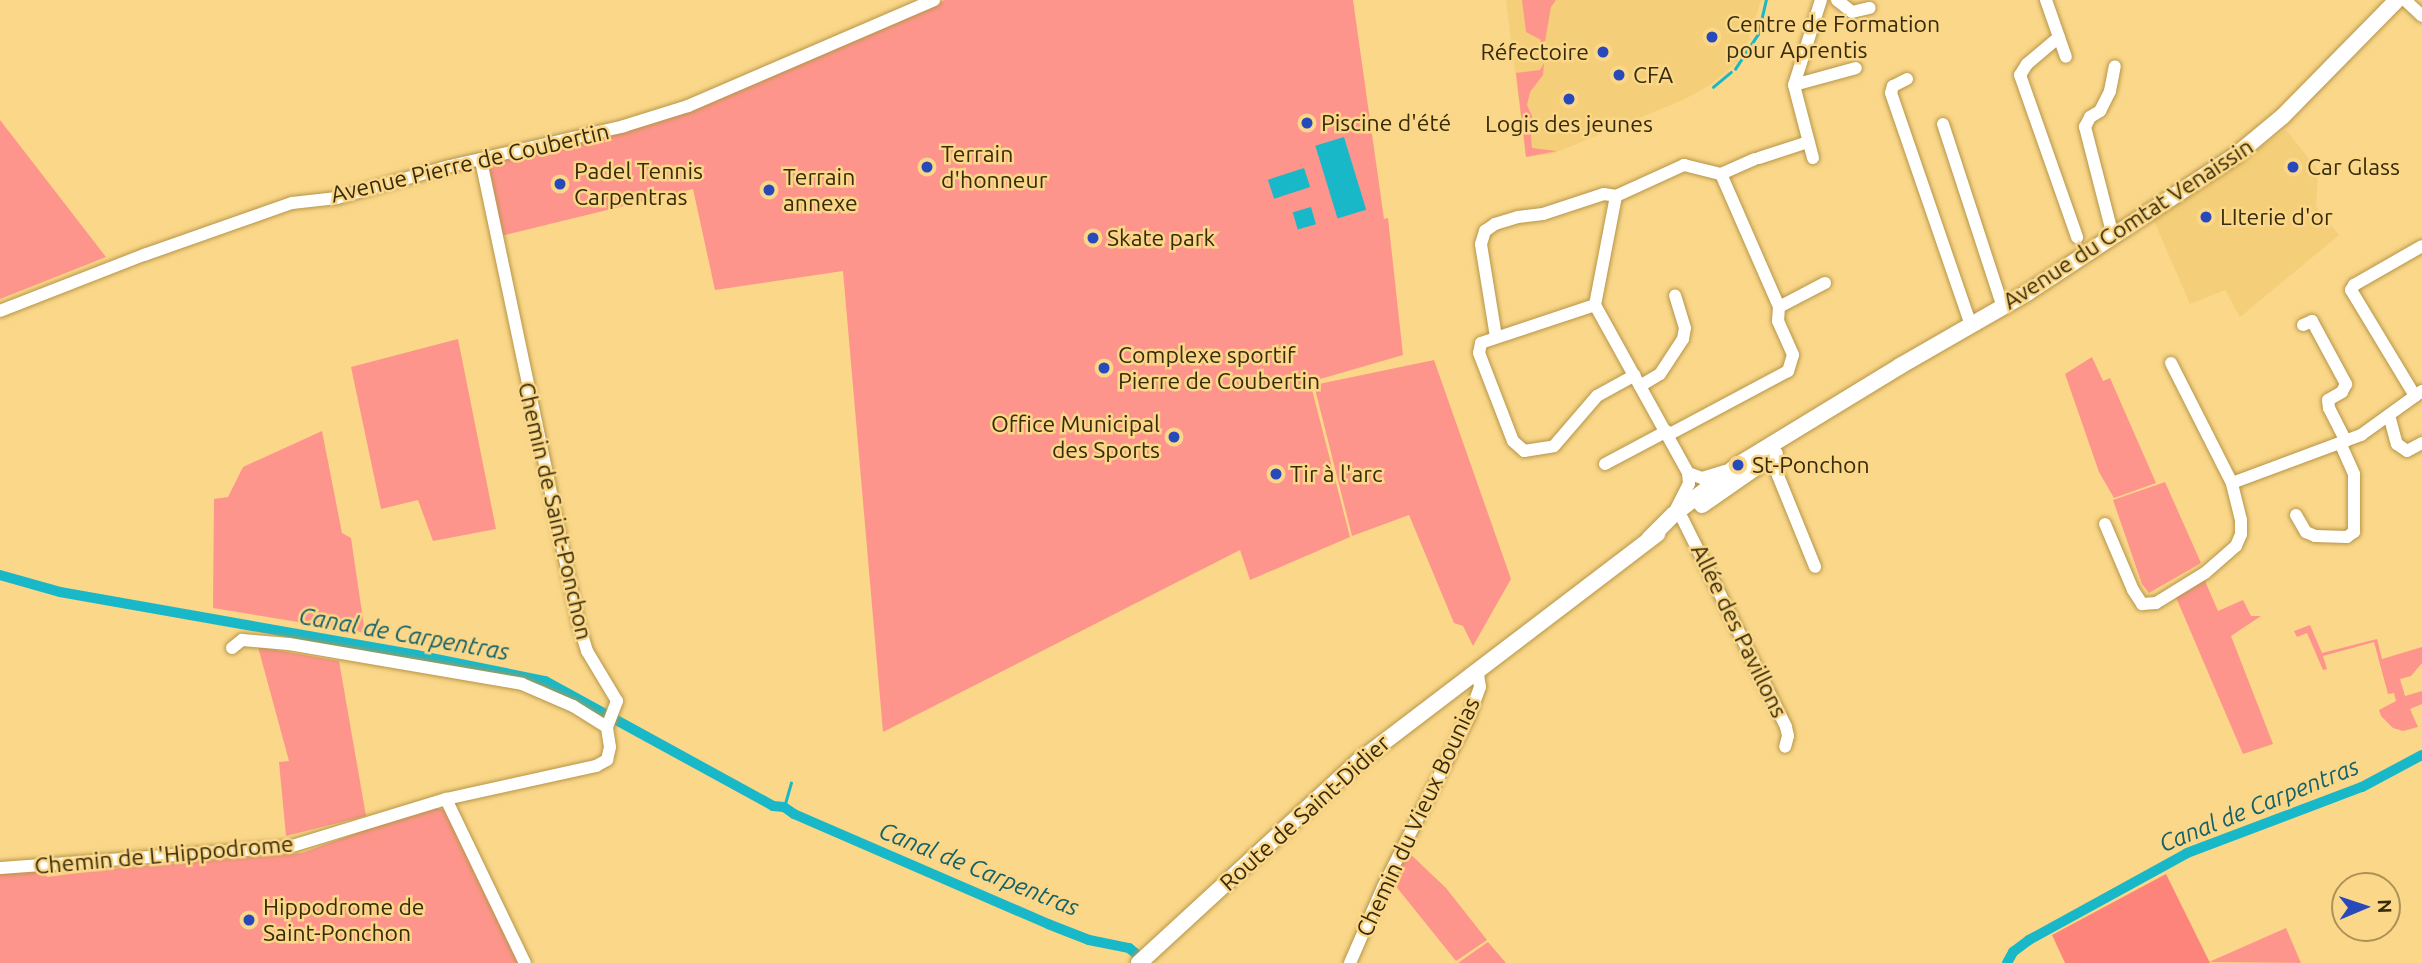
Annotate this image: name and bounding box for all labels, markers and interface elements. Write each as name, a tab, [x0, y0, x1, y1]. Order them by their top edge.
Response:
place label: Centre de Formation pour Aprentis	[1726, 10, 1940, 64]
marker: Centre de Formation pour Aprentis	[1704, 29, 1720, 45]
place label: Réfectoire	[1480, 38, 1589, 66]
marker: Réfectoire	[1595, 44, 1611, 60]
place label: CFA	[1633, 61, 1673, 89]
marker: CFA	[1611, 67, 1627, 83]
marker: Logis des jeunes	[1561, 91, 1577, 107]
place label: Piscine d'été	[1321, 109, 1451, 137]
place label: Logis des jeunes	[1485, 110, 1653, 138]
marker: Piscine d'été	[1299, 115, 1315, 131]
street label: Avenue Pierre de Coubertin	[328, 118, 612, 208]
street label: Avenue du Comtat Venaissin	[1998, 133, 2258, 315]
place label: Terrain d'honneur	[941, 140, 1047, 194]
place label: Car Glass	[2307, 153, 2400, 181]
place label: Padel Tennis Carpentras	[574, 157, 703, 211]
marker: Terrain d'honneur	[919, 159, 935, 175]
marker: Car Glass	[2285, 159, 2301, 175]
place label: Terrain annexe	[783, 163, 858, 217]
marker: Padel Tennis Carpentras	[552, 176, 568, 192]
marker: Terrain annexe	[761, 182, 777, 198]
place label: LIterie d'or	[2220, 203, 2333, 231]
marker: LIterie d'or	[2198, 209, 2214, 225]
place label: Skate park	[1107, 224, 1215, 252]
marker: Skate park	[1085, 230, 1101, 246]
place label: Complexe sportif Pierre de Coubertin	[1118, 341, 1320, 395]
marker: Complexe sportif Pierre de Coubertin	[1096, 360, 1112, 376]
street label: Chemin de Saint-Ponchon	[512, 380, 598, 642]
place label: Office Municipal des Sports	[991, 410, 1160, 464]
marker: Office Municipal des Sports	[1166, 429, 1182, 445]
place label: St-Ponchon	[1752, 451, 1870, 479]
marker: St-Ponchon	[1730, 457, 1746, 473]
place label: Tir à l'arc	[1290, 460, 1383, 488]
marker: Tir à l'arc	[1268, 466, 1284, 482]
street label: Allée des Pavillons	[1685, 540, 1793, 722]
water label: Canal de Carpentras	[296, 601, 512, 667]
street label: Chemin du Vieux Bounias	[1350, 693, 1486, 941]
street label: Route de Saint-Didier	[1214, 729, 1396, 897]
water label: Canal de Carpentras	[2155, 752, 2363, 858]
water label: Canal de Carpentras	[875, 816, 1083, 922]
street label: Chemin de L'Hippodrome	[33, 830, 295, 880]
north arrow	[2331, 872, 2401, 942]
place label: Hippodrome de Saint-Ponchon	[263, 893, 425, 947]
text: N	[2374, 899, 2396, 914]
marker: Hippodrome de Saint-Ponchon	[241, 912, 257, 928]

